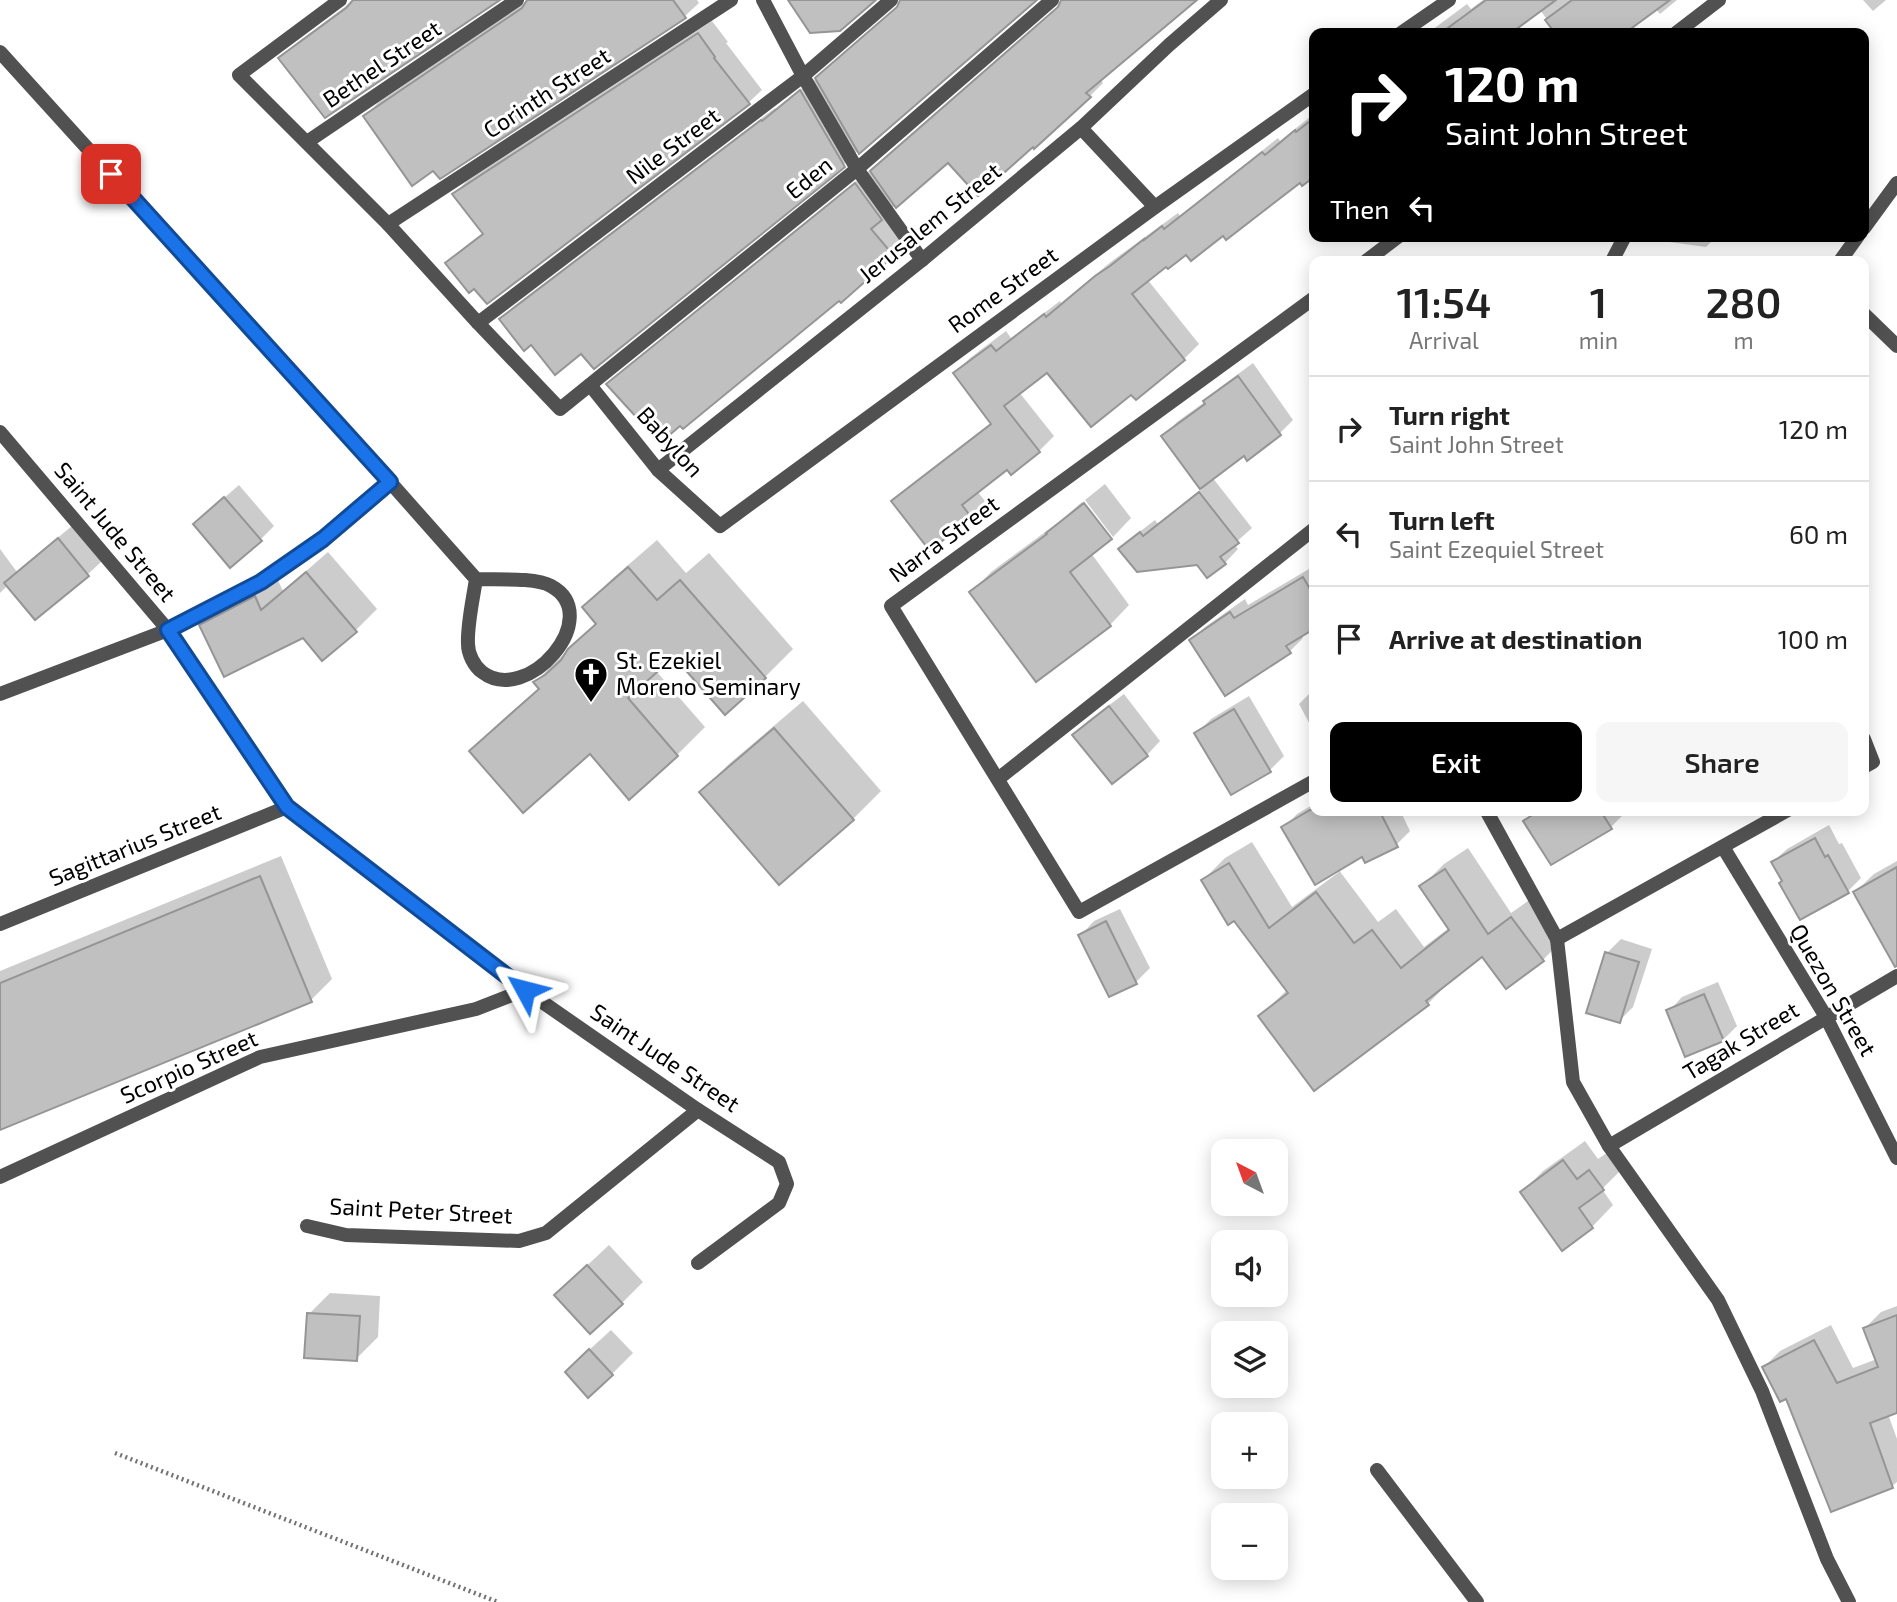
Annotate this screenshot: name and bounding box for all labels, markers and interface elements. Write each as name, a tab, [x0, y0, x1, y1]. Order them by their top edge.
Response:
street label: Bethel Street	[317, 13, 446, 113]
street label: Corinth Street	[478, 41, 615, 144]
text: 120 m	[1445, 53, 1579, 112]
icon: right	[1330, 56, 1421, 147]
street label: Nile Street	[620, 101, 725, 190]
text: Saint John Street	[1445, 113, 1688, 151]
pin	[81, 144, 141, 204]
street label: Eden	[779, 150, 837, 204]
icon: arrive	[92, 155, 130, 193]
street label: Jerusalem Street	[852, 156, 1006, 288]
icon: left	[1403, 189, 1441, 227]
text: Then	[1330, 193, 1389, 224]
street label: Rome Street	[942, 240, 1063, 338]
text: 11:54	[1397, 276, 1491, 326]
text: 1	[1590, 276, 1607, 326]
text: 280	[1706, 276, 1781, 326]
text: Arrival	[1409, 326, 1479, 354]
text: min	[1579, 326, 1618, 354]
text: m	[1733, 326, 1754, 354]
text: Turn right	[1389, 399, 1510, 430]
street label: Babylon	[632, 400, 710, 482]
icon: right	[1330, 410, 1368, 448]
text: 120 m	[1779, 413, 1848, 444]
text: Saint John Street	[1389, 430, 1564, 458]
street label: Saint Jude Street	[49, 456, 182, 607]
street label: Narra Street	[883, 489, 1004, 587]
text: Turn left	[1389, 504, 1495, 535]
icon: left	[1330, 515, 1368, 553]
text: 60 m	[1789, 518, 1848, 549]
text: Saint Ezequiel Street	[1389, 535, 1604, 563]
icon: arrive	[1330, 620, 1368, 658]
text: Arrive at destination	[1389, 623, 1642, 654]
text: 100 m	[1778, 623, 1848, 654]
place label: St. Ezekiel Moreno Seminary	[616, 646, 801, 700]
church icon: St. Ezekiel Moreno Seminary	[572, 655, 610, 704]
button: Exit	[1330, 722, 1582, 802]
button: Share	[1596, 722, 1848, 802]
street label: Sagittarius Street	[45, 797, 225, 891]
street label: Quezon Street	[1785, 918, 1883, 1061]
position arrow	[488, 953, 562, 1027]
street label: Tagak Street	[1678, 995, 1803, 1086]
street label: Saint Jude Street	[586, 997, 746, 1117]
street label: Scorpio Street	[116, 1023, 262, 1109]
north arrow	[1211, 1139, 1288, 1216]
map controls	[1211, 1139, 1288, 1580]
street label: Saint Peter Street	[329, 1191, 513, 1229]
button: sound	[1211, 1230, 1288, 1307]
button: layers	[1211, 1321, 1288, 1398]
button: +	[1211, 1412, 1288, 1489]
button: −	[1211, 1503, 1288, 1580]

